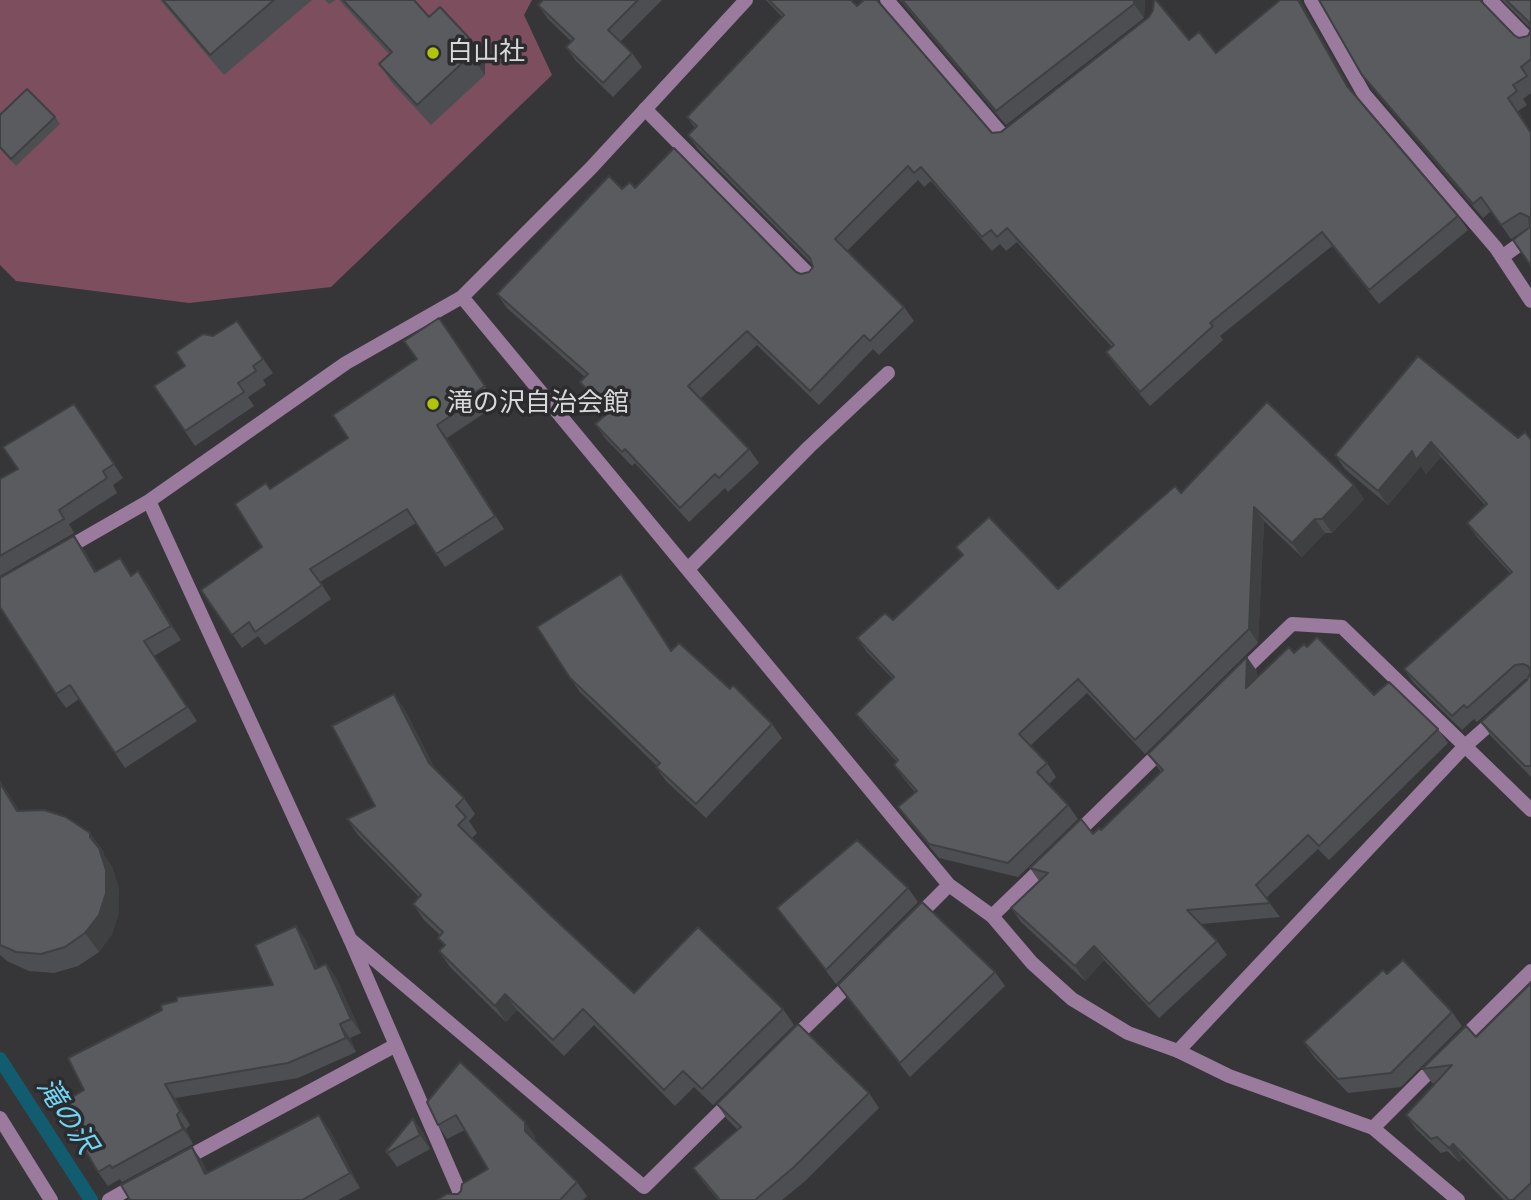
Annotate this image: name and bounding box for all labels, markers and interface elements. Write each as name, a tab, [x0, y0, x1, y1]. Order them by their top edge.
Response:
place label: 白山社	[447, 37, 525, 69]
marker: 白山社	[425, 45, 441, 61]
place label: 滝の沢自治会館	[447, 388, 629, 420]
marker: 滝の沢自治会館	[425, 396, 441, 412]
water label: 滝の沢	[29, 1072, 103, 1160]

